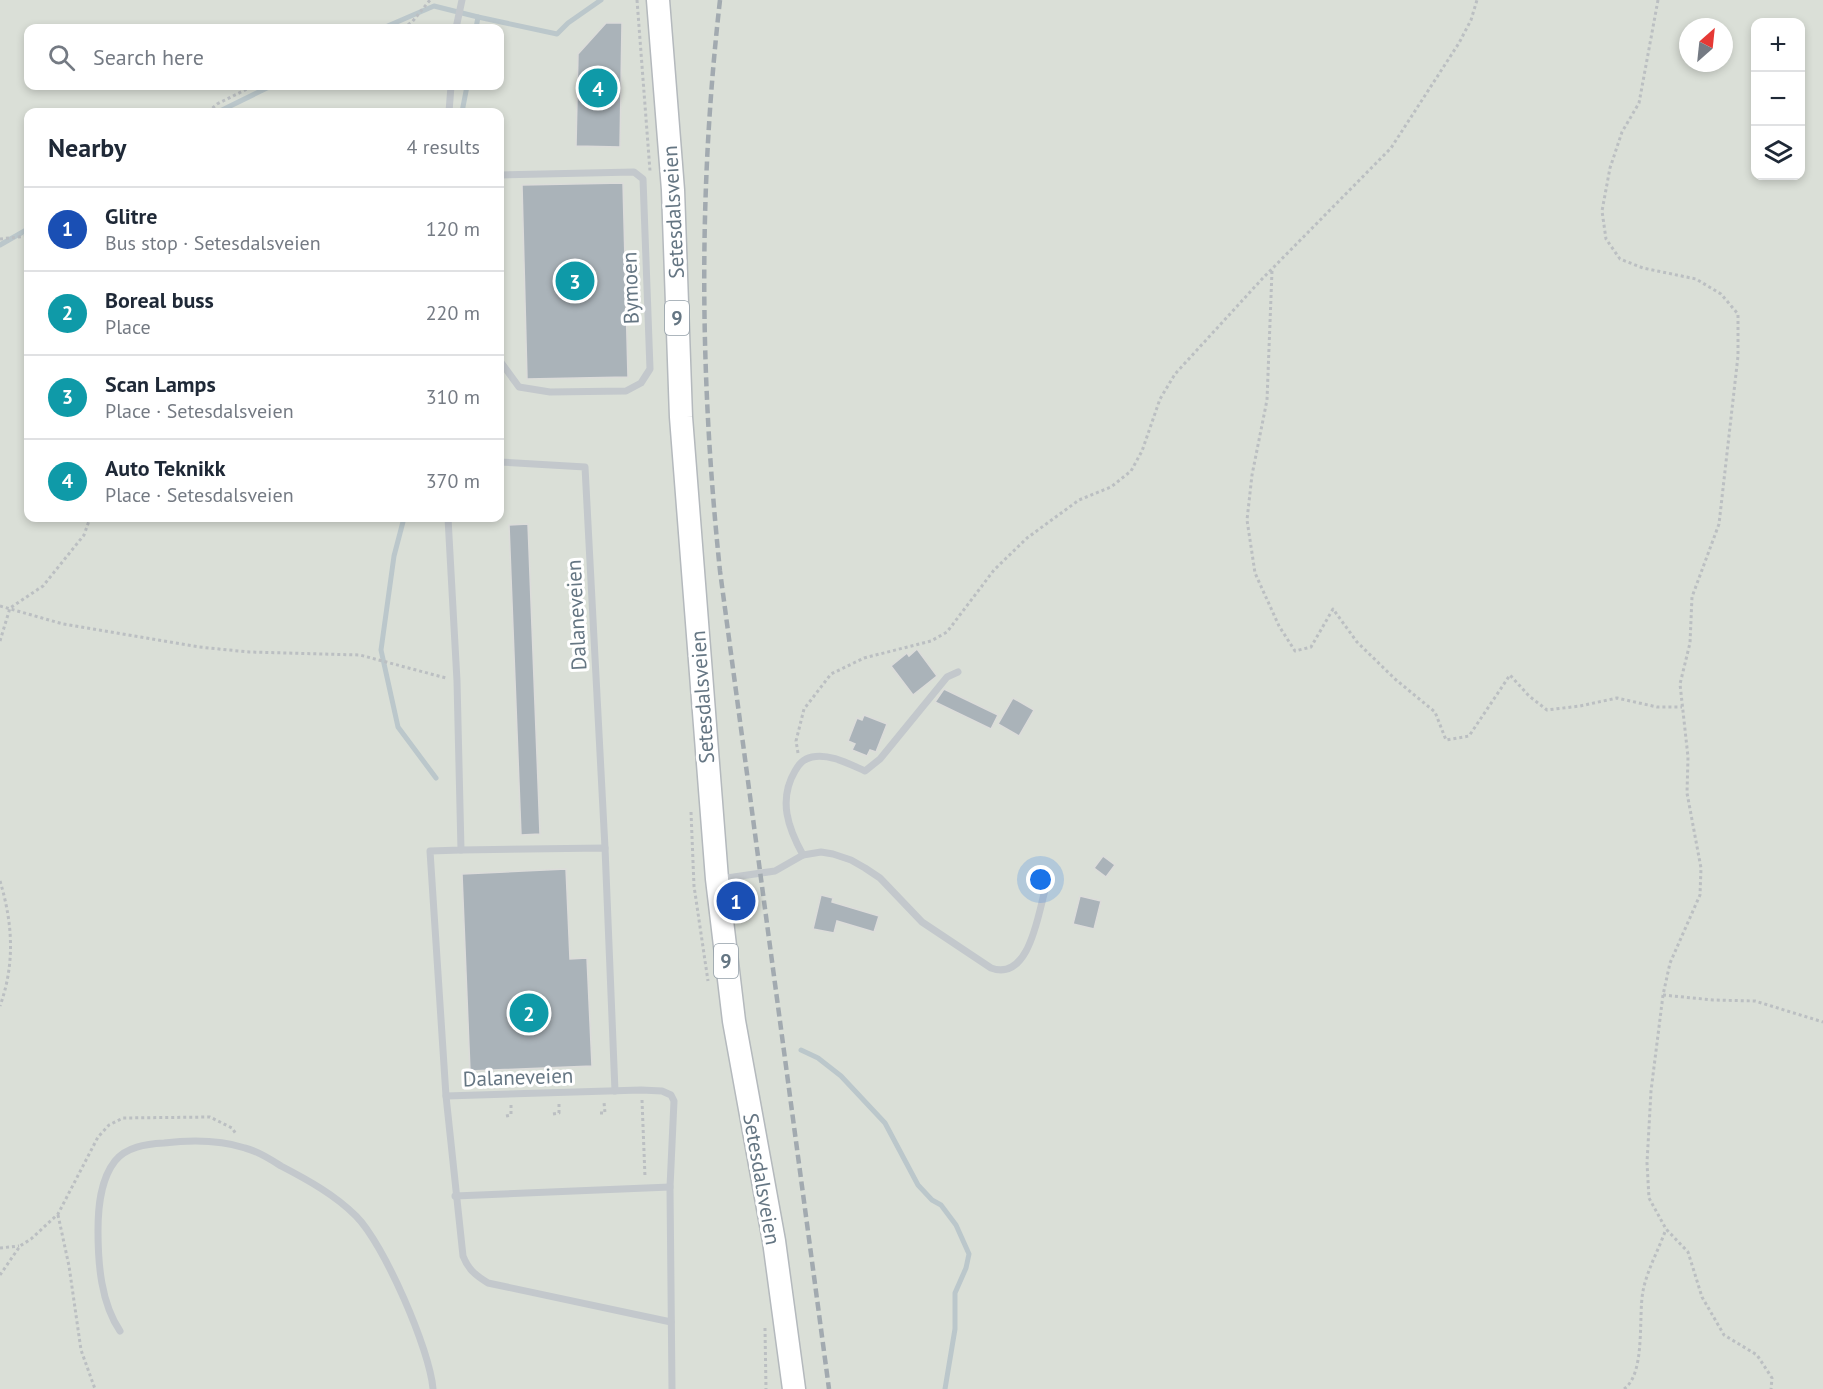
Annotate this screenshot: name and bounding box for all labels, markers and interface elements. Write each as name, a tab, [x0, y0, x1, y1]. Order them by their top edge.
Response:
north arrow	[1679, 18, 1733, 72]
map controls	[1751, 18, 1805, 180]
button: +	[1751, 18, 1805, 72]
search box	[24, 24, 504, 90]
icon: search	[45, 41, 78, 74]
text: Search here	[93, 43, 204, 71]
pin: 4	[578, 66, 618, 110]
button: −	[1751, 72, 1805, 126]
button: layers	[1751, 126, 1805, 180]
text: Nearby	[48, 131, 126, 164]
text: 4 results	[407, 134, 480, 160]
street label: Setesdalsveien	[656, 145, 690, 279]
text: Glitre	[105, 202, 157, 230]
text: 1	[62, 216, 73, 242]
text: 120 m	[426, 216, 480, 242]
text: Bus stop · Setesdalsveien	[105, 230, 321, 256]
street label: Bymoen	[615, 251, 645, 325]
pin: 3	[556, 258, 594, 304]
text: Boreal buss	[105, 286, 214, 314]
text: 2	[62, 300, 73, 326]
text: 220 m	[426, 300, 480, 326]
road number: 9	[665, 301, 689, 335]
text: Place	[105, 314, 151, 340]
text: Scan Lamps	[105, 370, 216, 398]
text: 3	[62, 384, 73, 410]
text: 310 m	[426, 384, 480, 410]
text: Place · Setesdalsveien	[105, 398, 294, 424]
text: Auto Teknikk	[105, 454, 225, 482]
text: 4	[62, 468, 73, 494]
text: 370 m	[426, 468, 480, 494]
text: Place · Setesdalsveien	[105, 482, 294, 508]
street label: Dalaneveien	[560, 559, 592, 671]
street label: Setesdalsveien	[684, 630, 720, 764]
your location	[1026, 865, 1055, 894]
pin: 1	[716, 878, 756, 924]
road number: 9	[714, 944, 738, 978]
pin: 2	[510, 990, 548, 1036]
street label: Dalaneveien	[462, 1062, 574, 1092]
street label: Setesdalsveien	[737, 1111, 787, 1247]

